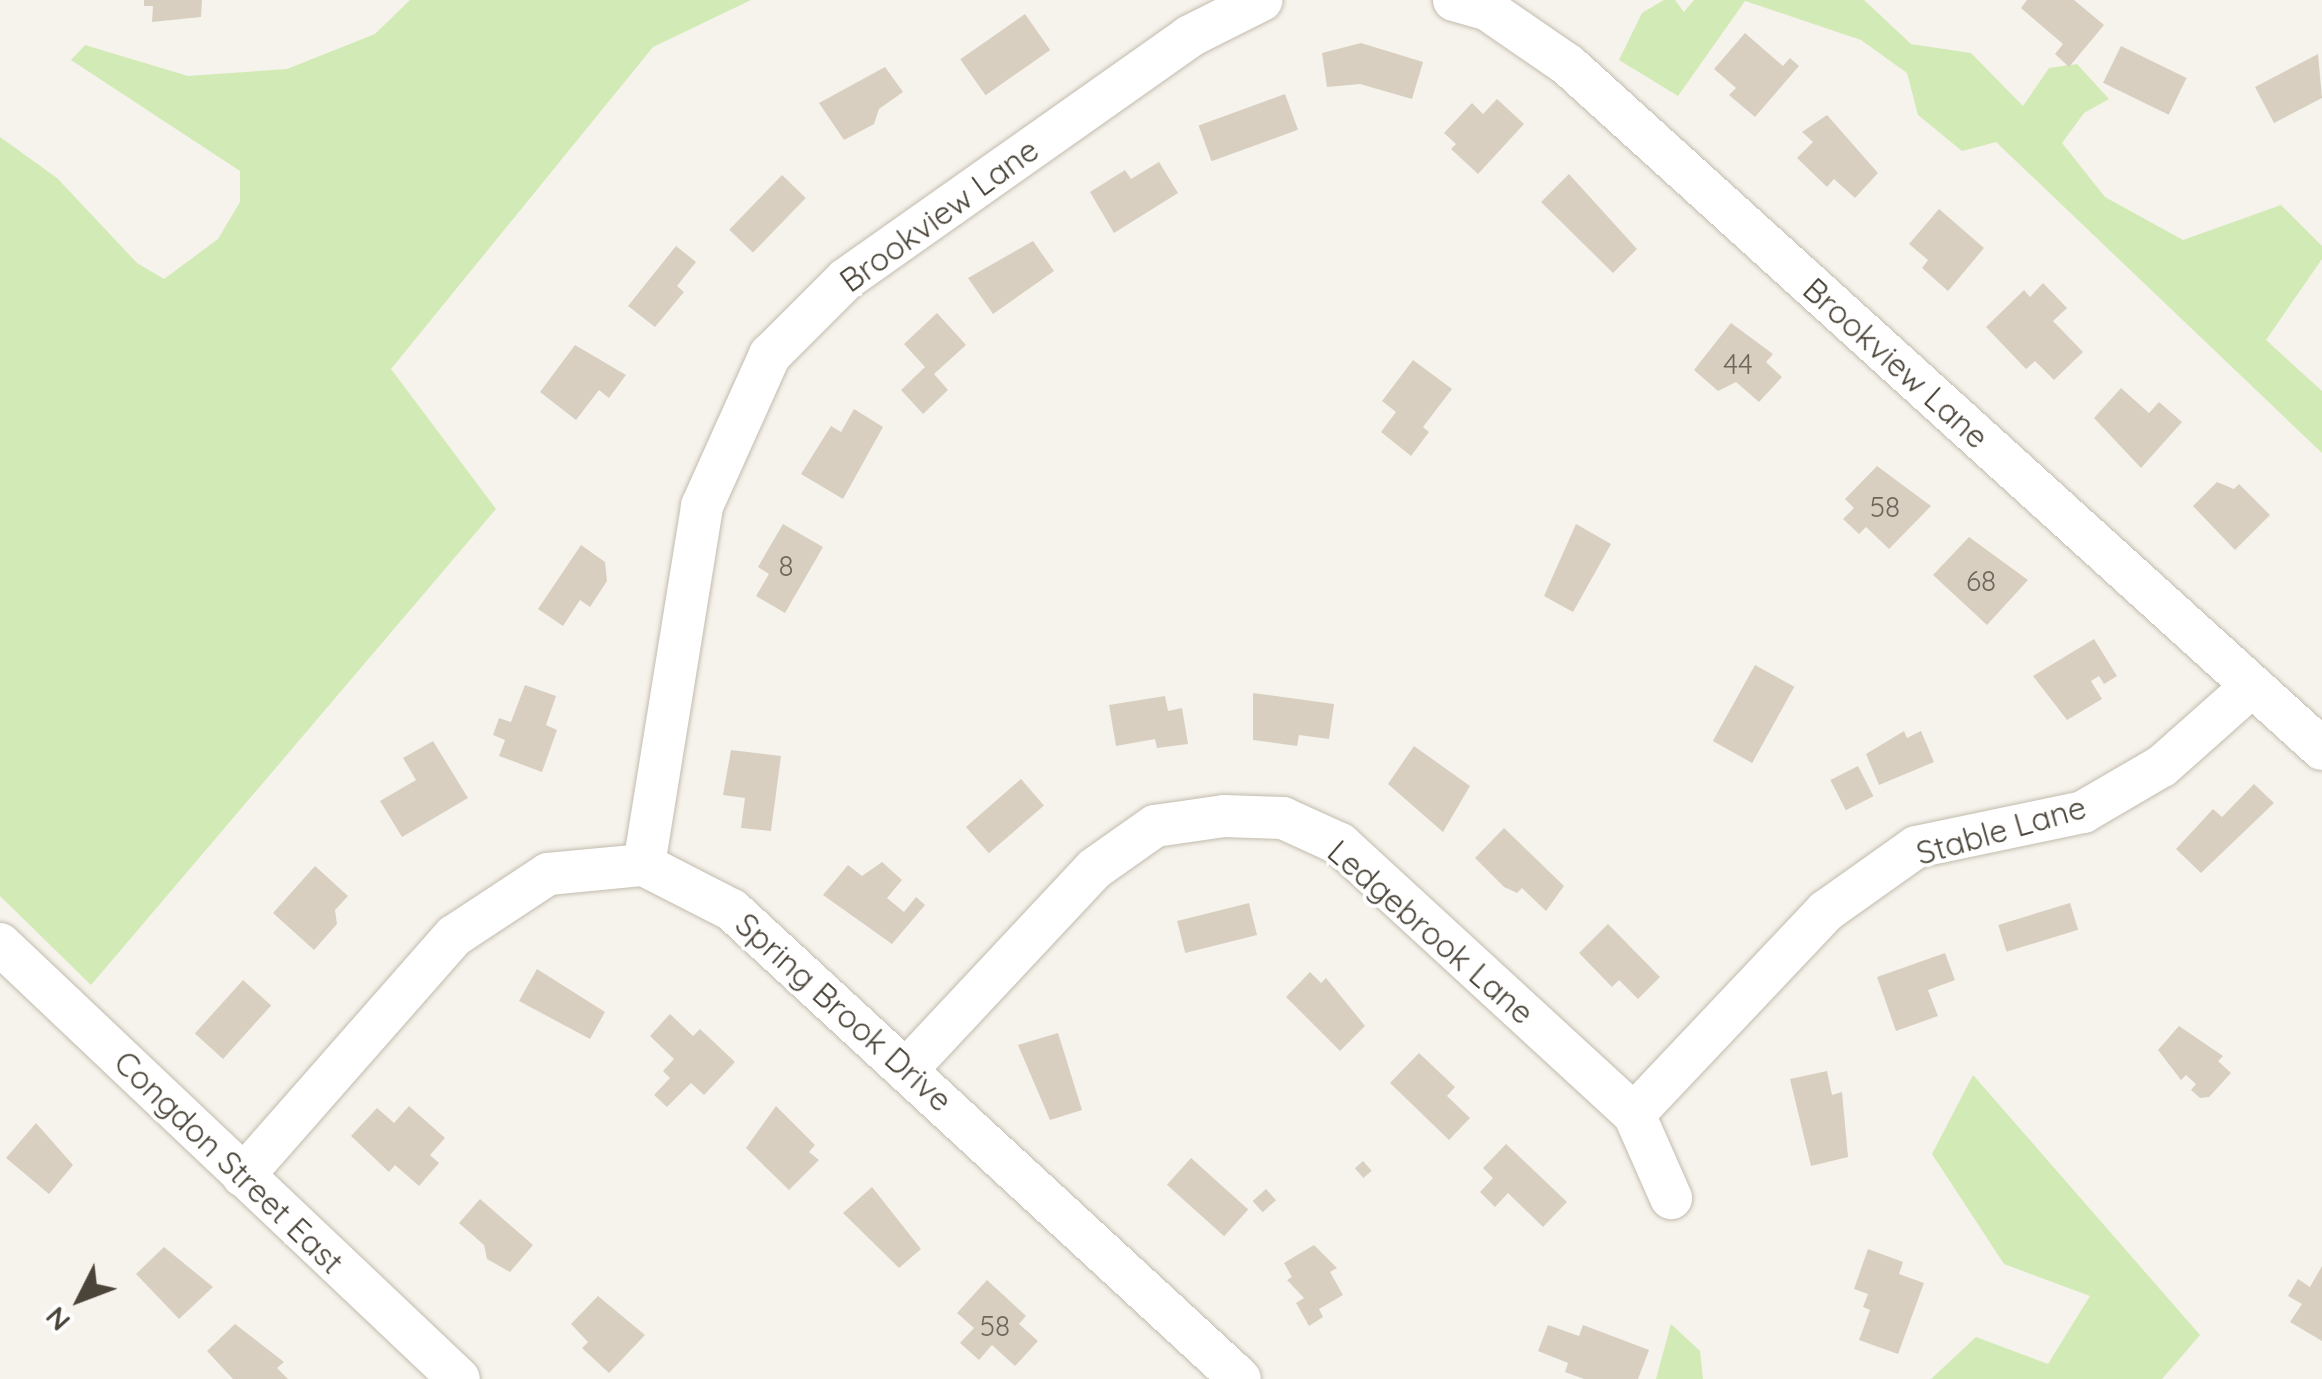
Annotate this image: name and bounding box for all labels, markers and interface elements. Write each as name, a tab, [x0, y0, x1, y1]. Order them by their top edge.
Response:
street label: Brookview Lane	[832, 130, 1046, 300]
street label: Brookview Lane	[1796, 270, 1996, 456]
house number: 44	[1723, 347, 1753, 381]
house number: 58	[1870, 490, 1900, 524]
house number: 8	[778, 549, 794, 583]
house number: 68	[1966, 564, 1996, 598]
street label: Stable Lane	[1912, 787, 2090, 873]
street label: Ledgebrook Lane	[1320, 832, 1542, 1032]
street label: Spring Brook Drive	[728, 905, 960, 1119]
street label: Congdon Street East	[106, 1043, 352, 1281]
north arrow	[30, 1249, 130, 1349]
text: N	[37, 1300, 77, 1339]
house number: 58	[980, 1309, 1010, 1343]

